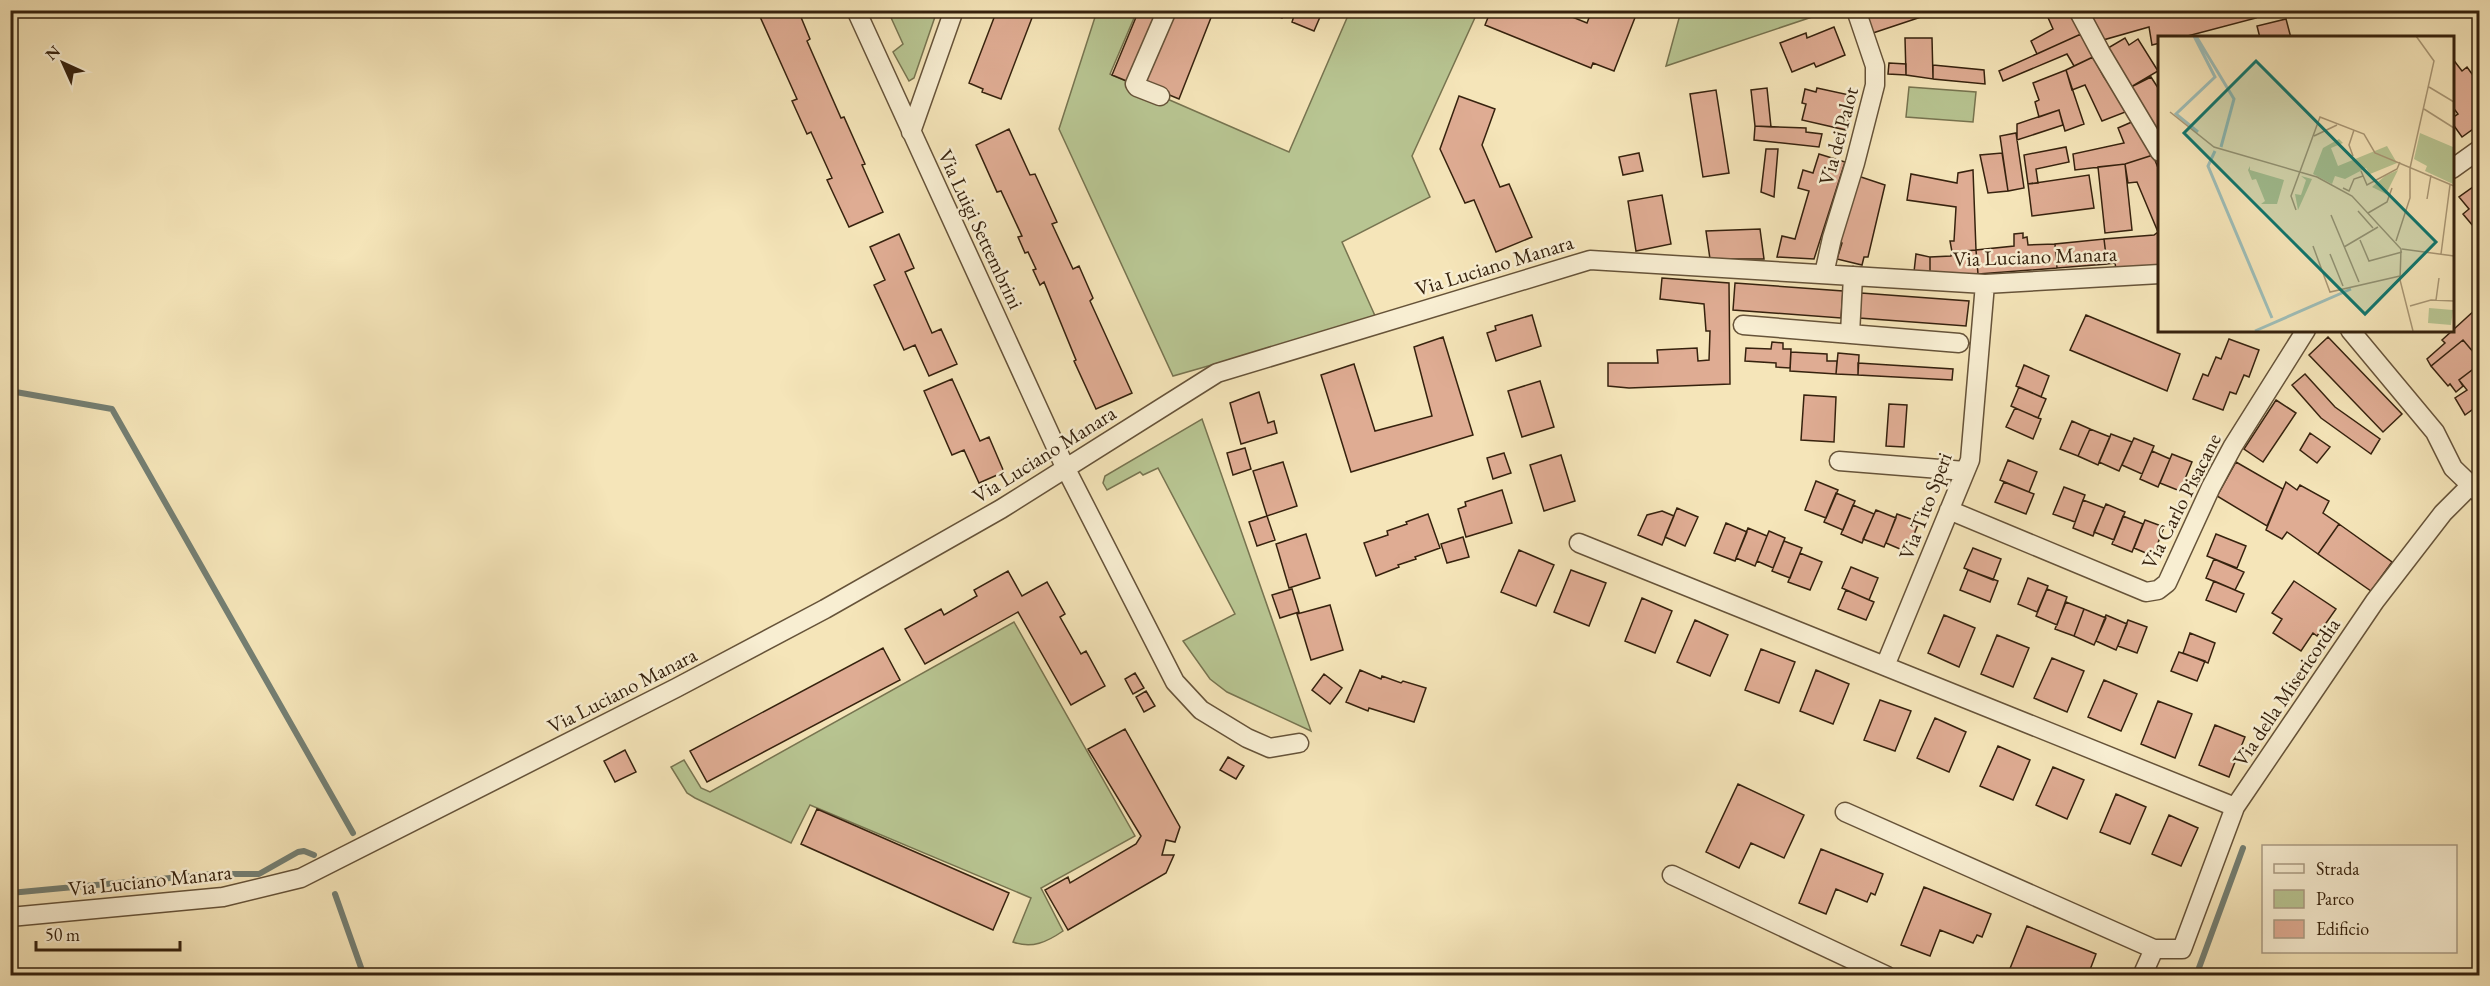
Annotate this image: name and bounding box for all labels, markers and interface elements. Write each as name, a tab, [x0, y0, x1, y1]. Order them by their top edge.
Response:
north arrow	[33, 33, 93, 93]
inset map	[2158, 36, 2454, 332]
text: N	[41, 41, 65, 65]
street label: Via dei Palot	[1812, 84, 1864, 188]
street label: Via Luigi Settembrini	[932, 145, 1030, 313]
street label: Via Luciano Manara	[1412, 228, 1577, 302]
street label: Via Luciano Manara	[1952, 240, 2118, 272]
street label: Via Luciano Manara	[967, 399, 1121, 509]
street label: Via Carlo Pisacane	[2135, 428, 2227, 574]
street label: Via Tito Speri	[1892, 448, 1958, 564]
street label: Via della Misericordia	[2226, 612, 2346, 772]
street label: Via Luciano Manara	[543, 640, 702, 739]
legend	[2262, 845, 2457, 953]
text: Strada	[2316, 857, 2360, 880]
street label: Via Luciano Manara	[67, 858, 234, 902]
text: Parco	[2316, 887, 2354, 910]
scale bar	[36, 914, 180, 952]
text: Edificio	[2316, 917, 2369, 940]
text: 50 m	[45, 923, 80, 946]

